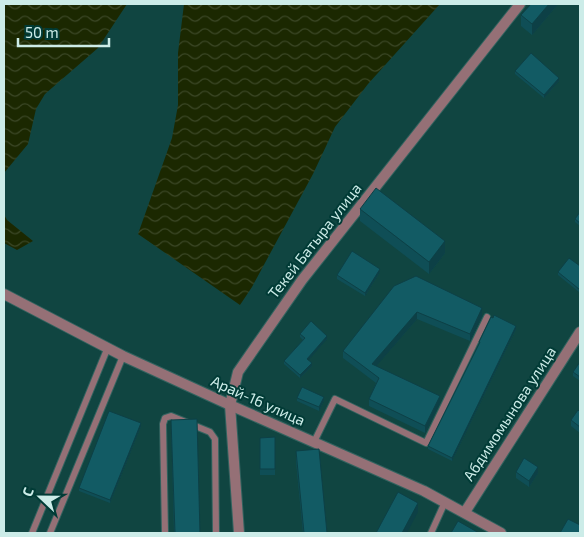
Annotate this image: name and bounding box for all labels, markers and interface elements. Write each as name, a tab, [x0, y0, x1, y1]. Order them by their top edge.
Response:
scale bar	[18, 15, 109, 47]
text: 50 m	[25, 23, 59, 41]
street label: Текей Батыра улица	[264, 179, 366, 302]
street label: Абдимомынова улица	[459, 343, 560, 485]
street label: Арай-16 улица	[208, 371, 308, 430]
north arrow	[15, 472, 65, 522]
text: С	[18, 485, 37, 499]

